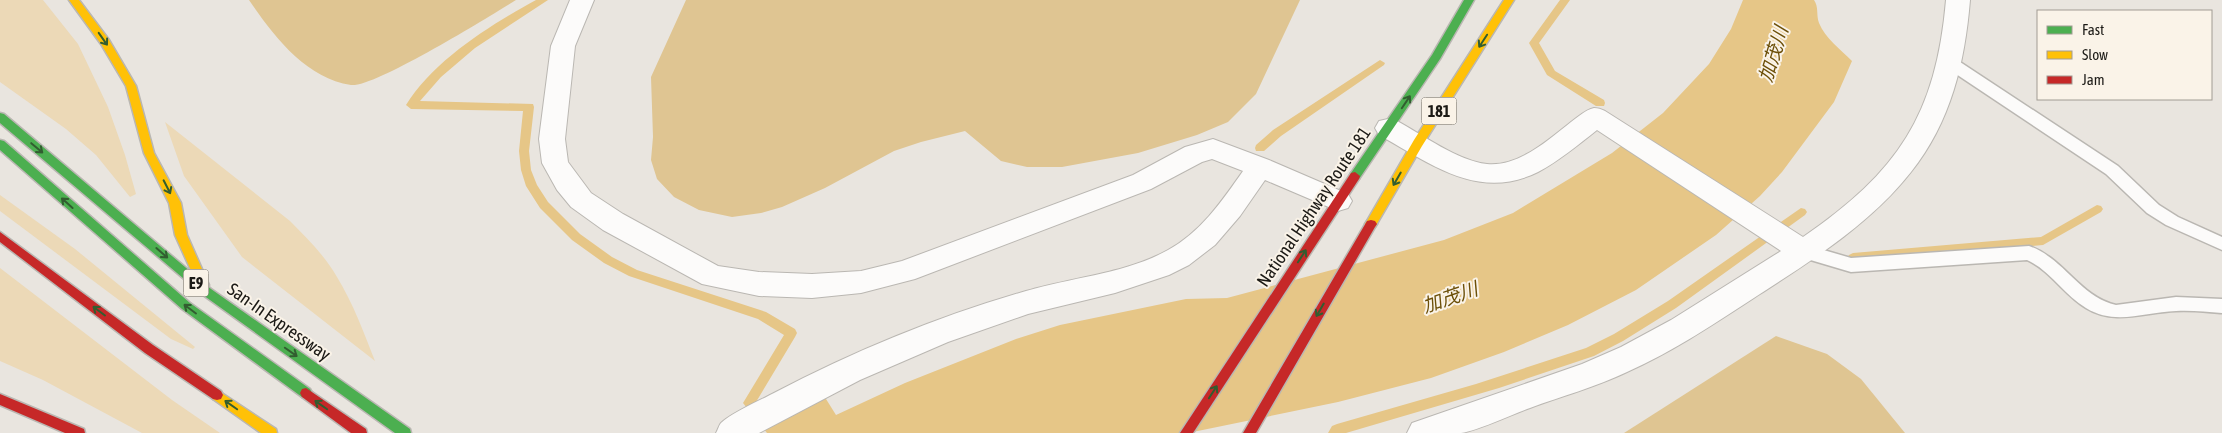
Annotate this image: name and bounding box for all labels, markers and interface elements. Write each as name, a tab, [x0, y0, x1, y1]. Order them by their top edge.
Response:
legend	[2037, 10, 2212, 100]
text: Fast	[2082, 21, 2104, 38]
water label: 加茂川	[1754, 22, 1792, 84]
one-way arrow	[98, 32, 108, 46]
one-way arrow	[1478, 34, 1488, 48]
text: Slow	[2082, 46, 2108, 63]
text: Jam	[2082, 71, 2105, 88]
one-way arrow	[1401, 95, 1411, 109]
road number: 181	[1422, 98, 1456, 124]
street label: National Highway Route 181	[1252, 123, 1375, 291]
one-way arrow	[31, 143, 44, 154]
one-way arrow	[1392, 171, 1401, 186]
one-way arrow	[163, 179, 172, 194]
one-way arrow	[60, 198, 73, 209]
one-way arrow	[155, 247, 168, 259]
one-way arrow	[1296, 249, 1307, 263]
road number: E9	[184, 270, 208, 296]
water label: 加茂川	[1419, 277, 1482, 317]
street label: San-In Expressway	[224, 278, 335, 365]
one-way arrow	[1315, 303, 1325, 317]
one-way arrow	[183, 304, 197, 314]
one-way arrow	[93, 305, 106, 316]
one-way arrow	[284, 346, 297, 357]
one-way arrow	[1208, 385, 1218, 399]
one-way arrow	[224, 400, 238, 410]
one-way arrow	[314, 400, 328, 410]

